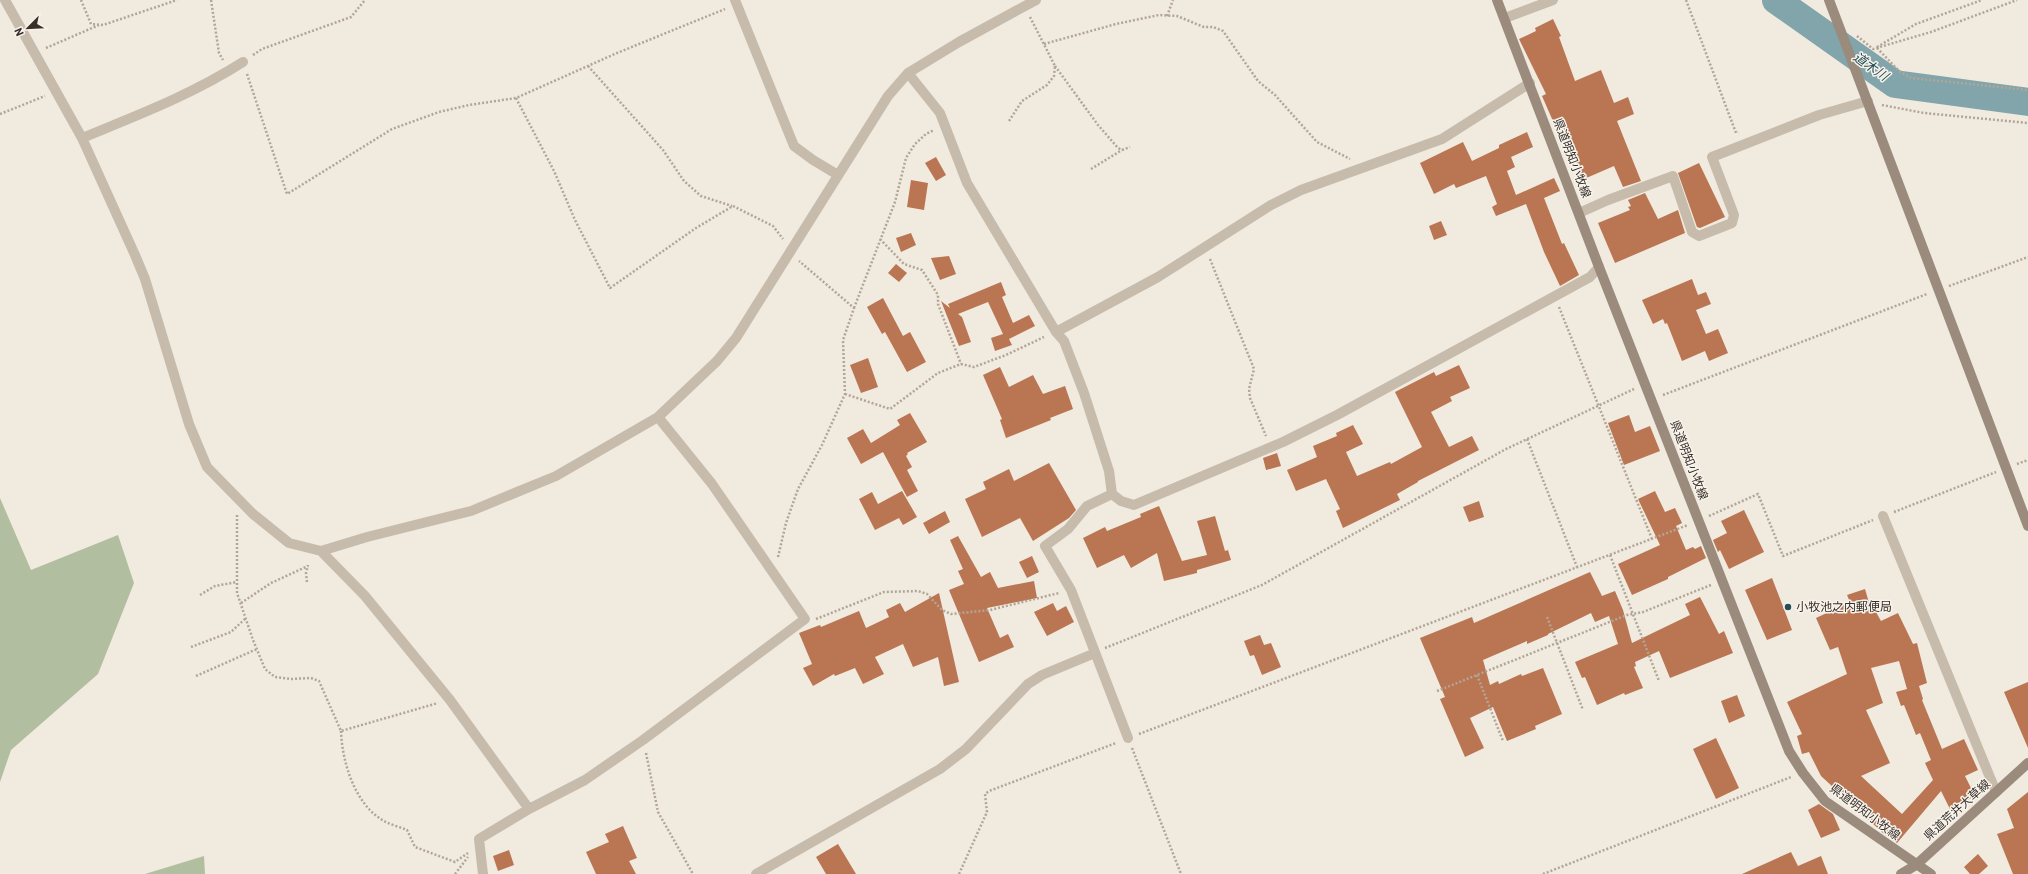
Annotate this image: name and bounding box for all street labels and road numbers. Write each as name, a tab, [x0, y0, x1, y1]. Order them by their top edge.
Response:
street label: 県道明知小牧線	[1551, 116, 1595, 199]
street label: 県道明知小牧線	[1668, 418, 1712, 501]
street label: 県道荒井大草線	[1920, 776, 1992, 843]
street label: 県道明知小牧線	[1828, 780, 1903, 842]

